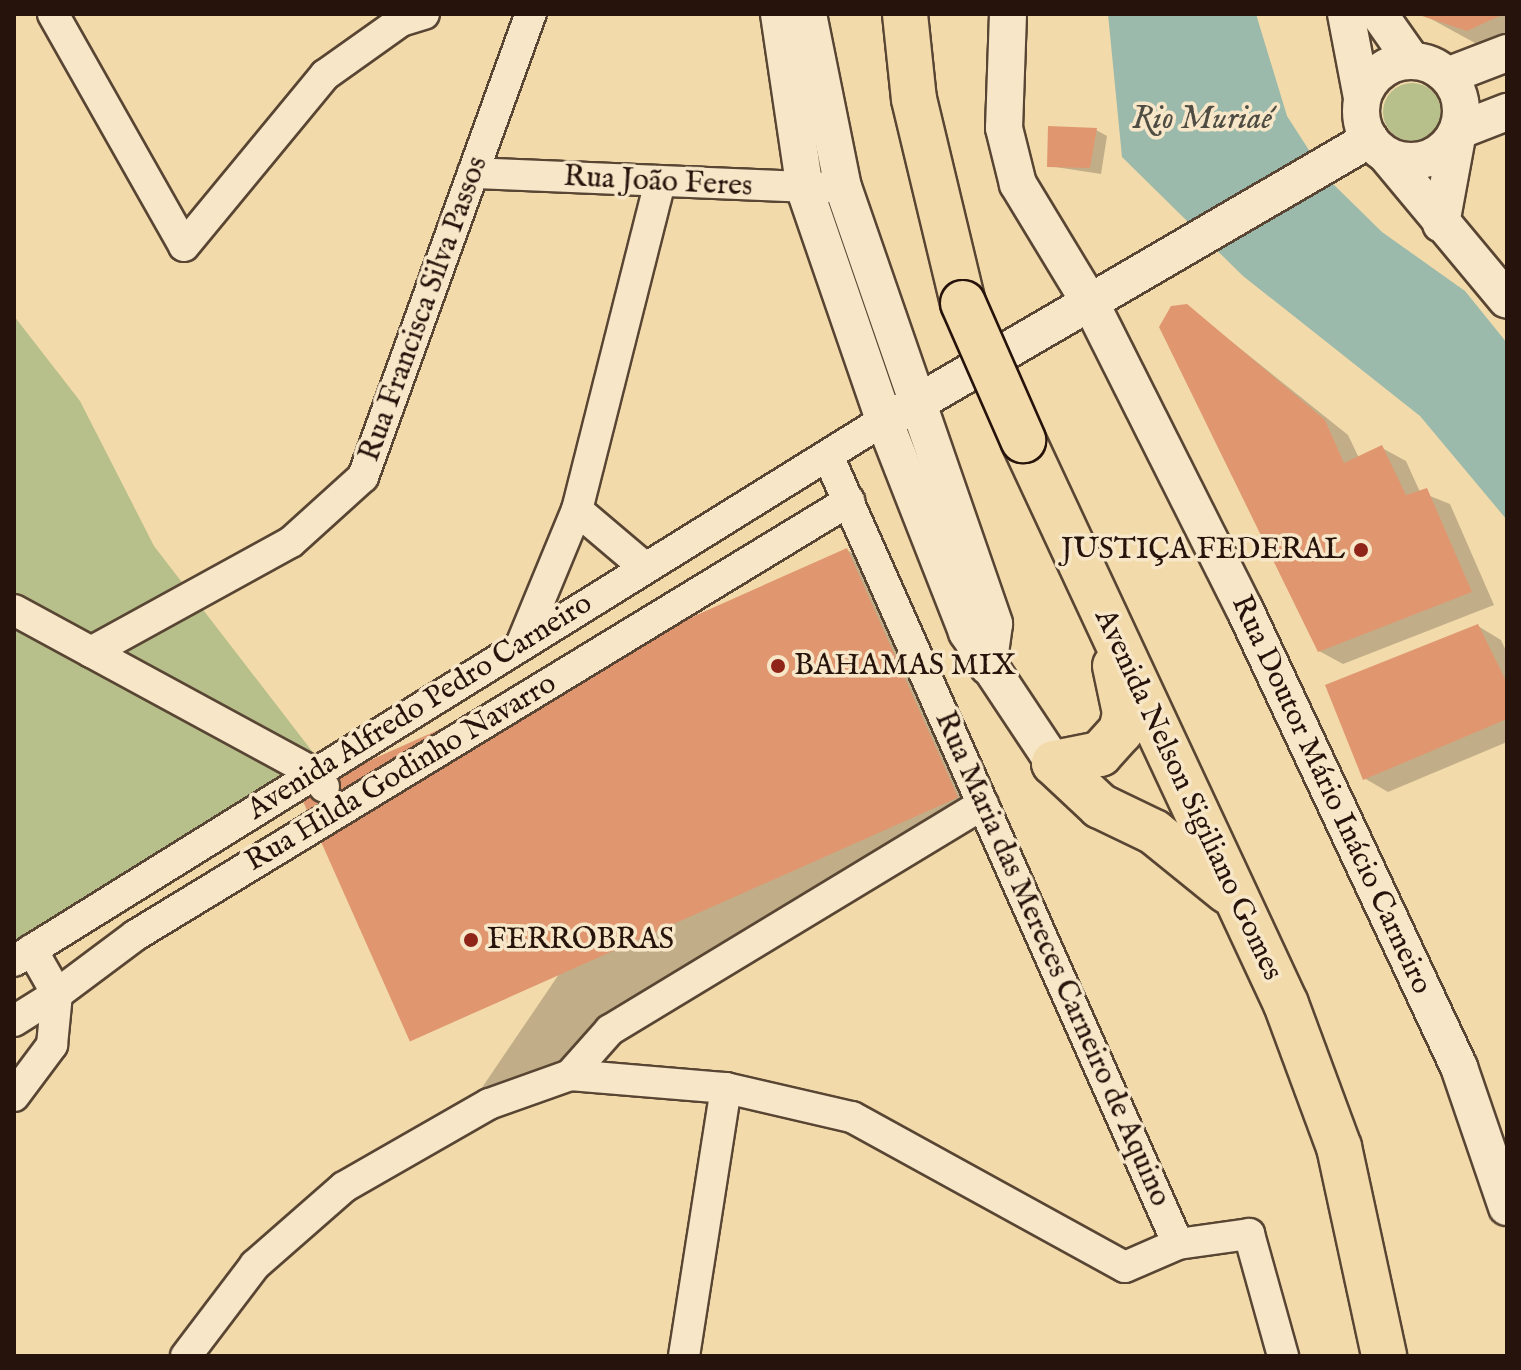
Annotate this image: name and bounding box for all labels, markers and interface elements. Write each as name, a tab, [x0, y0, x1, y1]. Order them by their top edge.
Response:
water label: Rio Muriaé	[1132, 101, 1272, 139]
street label: Rua Francisca Silva Passos	[352, 152, 496, 466]
street label: Rua João Feres	[563, 159, 753, 205]
place label: JUSTIÇA FEDERAL	[1061, 532, 1345, 568]
marker: JUSTIÇA FEDERAL	[1352, 541, 1370, 559]
street label: Avenida Alfredo Pedro Carneiro	[241, 586, 599, 828]
street label: Rua Doutor Mário Inácio Carneiro	[1223, 590, 1439, 1000]
street label: Avenida Nelson Sigiliano Gomes	[1086, 604, 1290, 986]
place label: BAHAMAS MIX	[794, 648, 1016, 684]
marker: BAHAMAS MIX	[769, 657, 787, 675]
street label: Rua Hilda Godinho Navarro	[239, 666, 563, 880]
street label: Rua Maria das Mereces Carneiro de Aquino	[926, 706, 1178, 1212]
place label: FERROBRAS	[487, 922, 674, 958]
marker: FERROBRAS	[462, 931, 480, 949]

